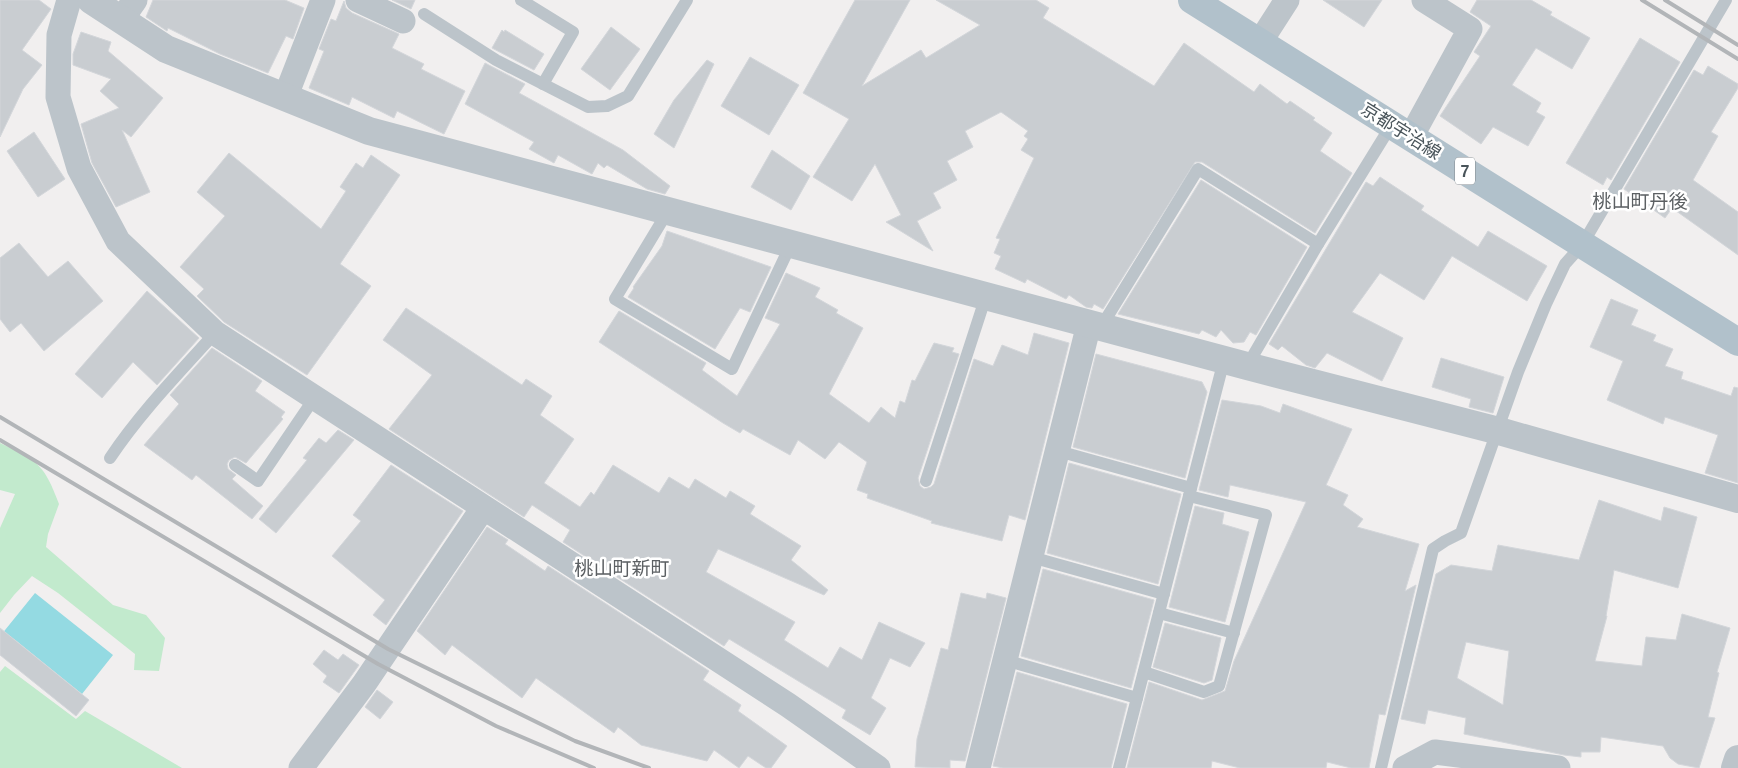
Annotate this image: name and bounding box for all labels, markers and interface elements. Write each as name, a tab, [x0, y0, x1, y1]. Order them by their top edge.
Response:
street label: 京都宇治線	[1358, 99, 1444, 163]
road number: 7	[1455, 158, 1475, 185]
district label: 桃山町丹後	[1592, 191, 1688, 212]
district label: 桃山町新町	[574, 558, 670, 579]

